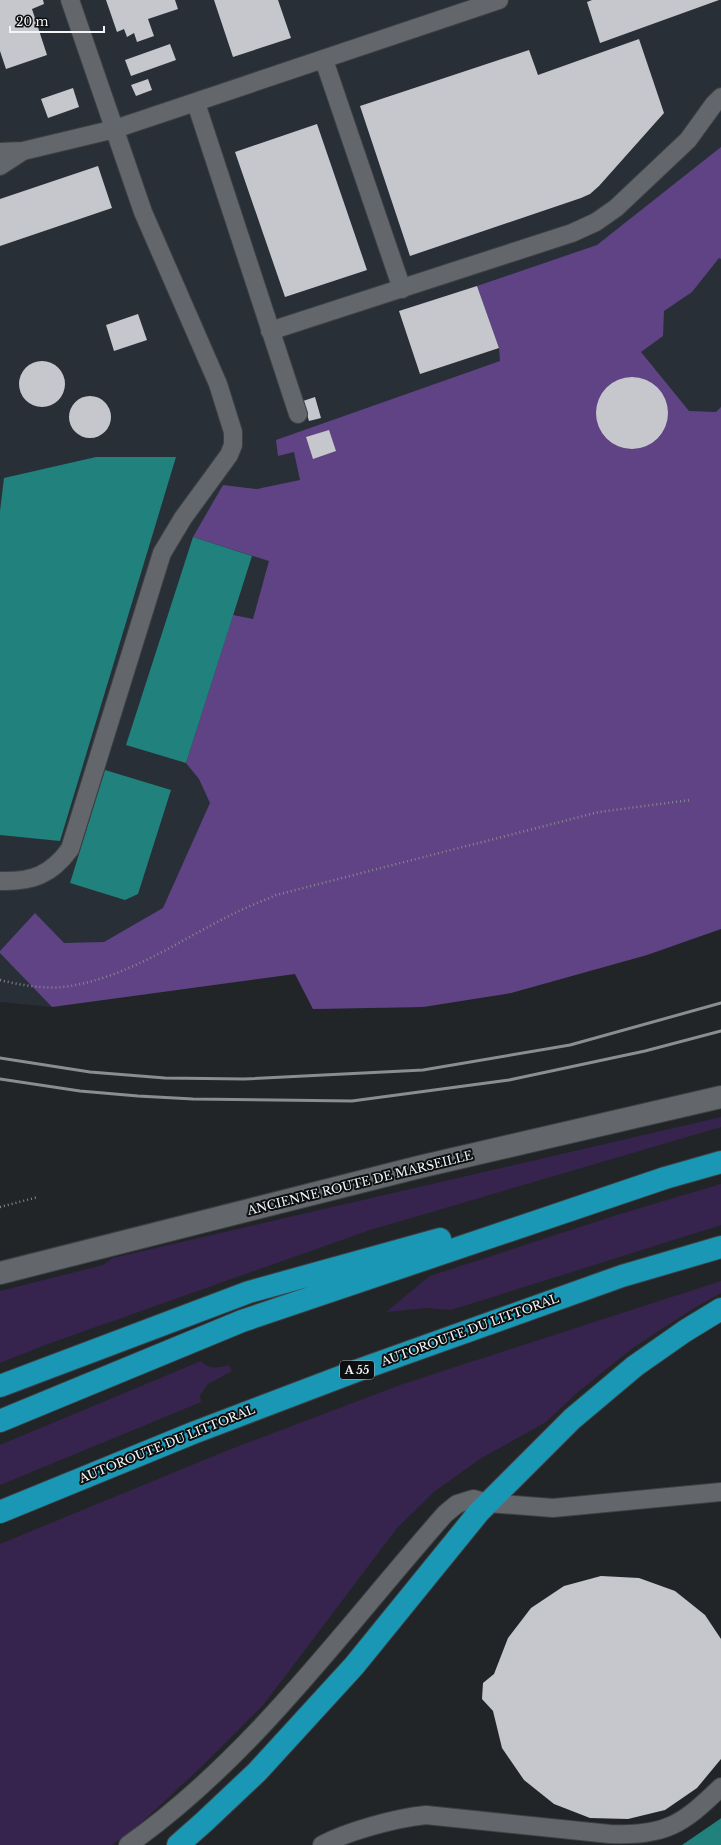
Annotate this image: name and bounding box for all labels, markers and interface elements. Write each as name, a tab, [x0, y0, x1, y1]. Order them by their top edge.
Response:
scale bar	[10, 8, 104, 34]
text: 20 m	[16, 14, 48, 29]
street label: ANCIENNE ROUTE DE MARSEILLE	[245, 1147, 474, 1218]
street label: AUTOROUTE DU LITTORAL	[378, 1290, 561, 1369]
road number: A 55	[340, 1361, 374, 1379]
street label: AUTOROUTE DU LITTORAL	[76, 1401, 257, 1486]

